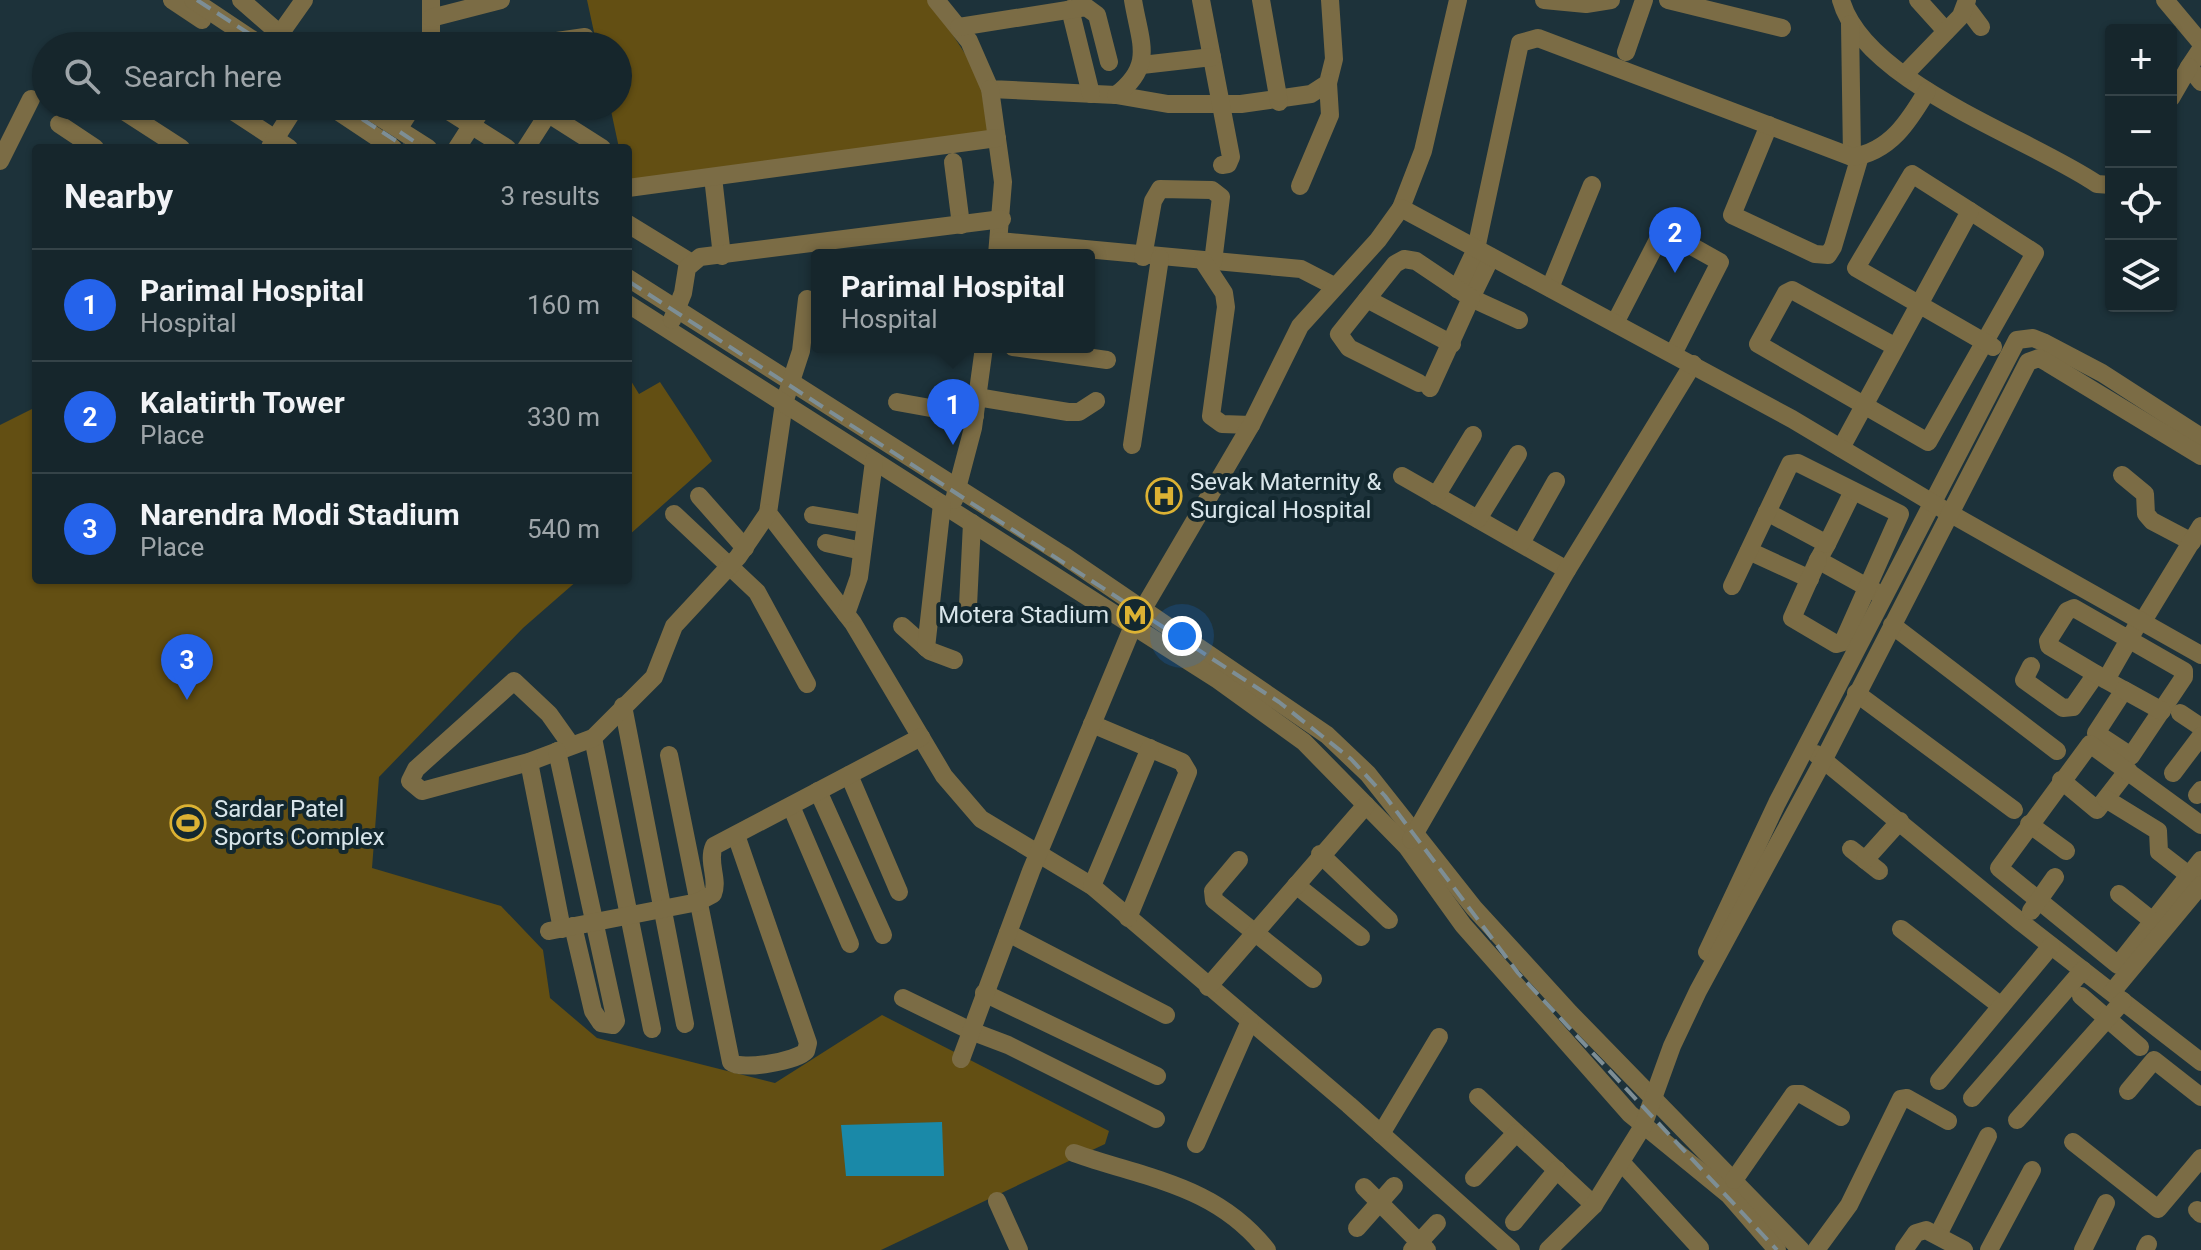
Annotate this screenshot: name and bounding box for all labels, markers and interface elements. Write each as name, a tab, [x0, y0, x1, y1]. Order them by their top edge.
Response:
map controls	[2105, 24, 2177, 312]
button: +	[2105, 24, 2177, 96]
search box	[32, 32, 632, 120]
icon: search	[60, 54, 104, 98]
text: Search here	[124, 59, 282, 94]
button: −	[2105, 96, 2177, 168]
button: locate	[2105, 168, 2177, 240]
text: Nearby	[64, 176, 173, 216]
text: 3 results	[501, 181, 600, 211]
pin: 2	[1649, 207, 1701, 273]
button: layers	[2105, 240, 2177, 312]
popup	[811, 249, 1095, 353]
text: Parimal Hospital	[841, 269, 1065, 304]
text: Parimal Hospital	[140, 273, 364, 308]
text: 1	[83, 290, 97, 320]
text: 160 m	[527, 290, 600, 320]
text: Hospital	[841, 304, 938, 334]
text: Hospital	[140, 308, 237, 338]
pin: 1	[927, 379, 979, 445]
text: Kalatirth Tower	[140, 385, 345, 420]
text: 2	[83, 402, 97, 432]
text: 330 m	[527, 402, 600, 432]
text: Place	[140, 420, 204, 450]
place label: Sevak Maternity & Surgical Hospital	[1190, 468, 1381, 524]
hospital icon: Sevak Maternity & Surgical Hospital	[1145, 477, 1183, 515]
text: Narendra Modi Stadium	[140, 497, 460, 532]
text: 3	[83, 514, 97, 544]
text: 540 m	[527, 514, 600, 544]
text: Place	[140, 532, 204, 562]
metro station icon: Motera Stadium	[1116, 596, 1154, 634]
place label: Motera Stadium	[938, 601, 1109, 629]
your location	[1162, 616, 1202, 656]
pin: 3	[161, 634, 213, 700]
place label: Sardar Patel Sports Complex	[214, 795, 385, 851]
sports icon: Sardar Patel Sports Complex	[169, 804, 207, 842]

